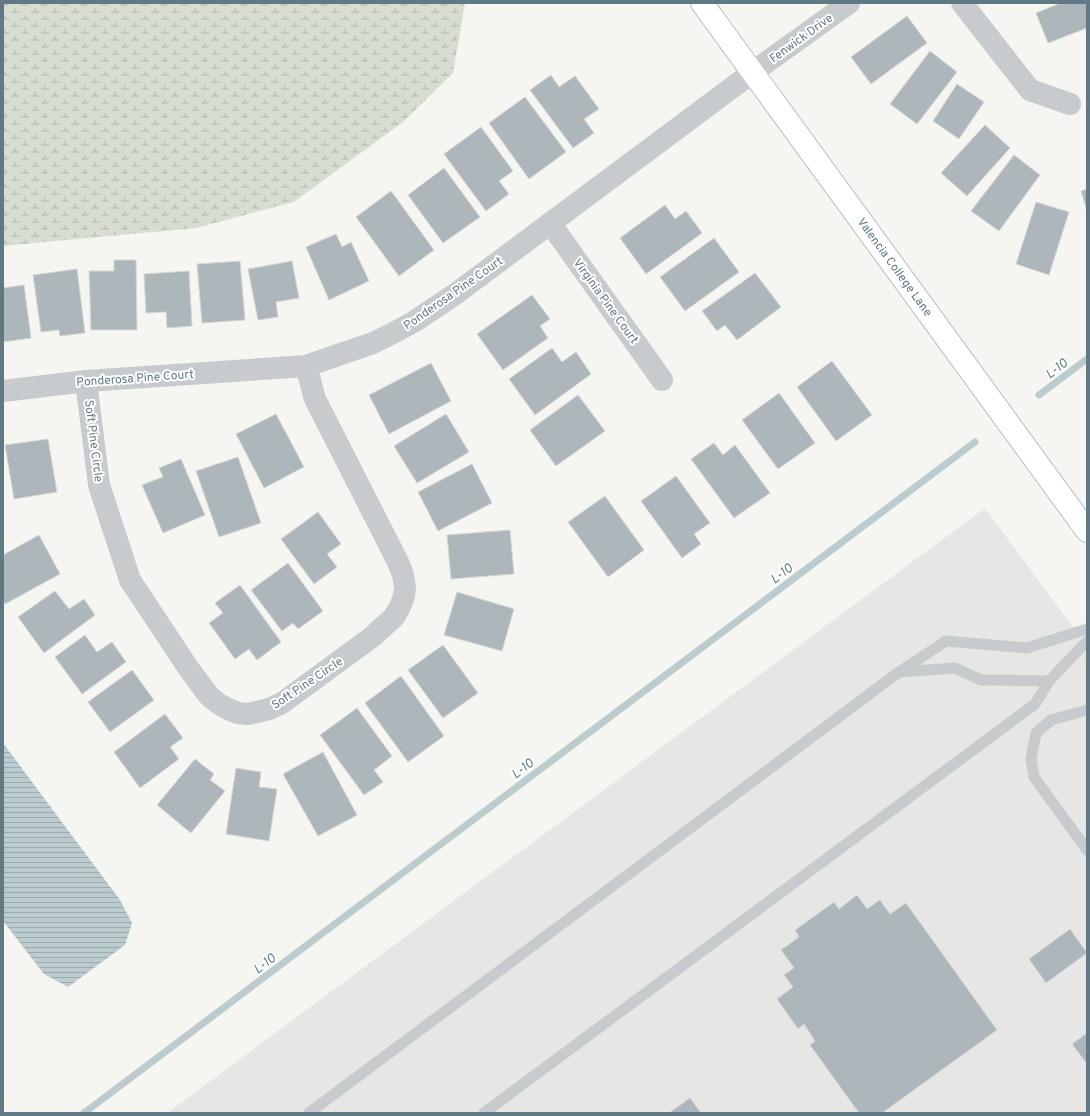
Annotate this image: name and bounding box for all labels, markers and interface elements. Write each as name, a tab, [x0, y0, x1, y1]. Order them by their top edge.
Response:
street label: Fenwick Drive	[767, 11, 836, 67]
street label: Valencia College Lane	[853, 215, 935, 320]
street label: Ponderosa Pine Court	[401, 254, 506, 334]
street label: Virginia Pine Court	[569, 256, 642, 347]
water label: L-10	[1043, 356, 1072, 383]
street label: Ponderosa Pine Court	[76, 367, 194, 391]
street label: Soft Pine Circle	[80, 399, 106, 483]
water label: L-10	[768, 561, 797, 588]
street label: Soft Pine Circle	[269, 654, 346, 714]
water label: L-10	[509, 756, 538, 783]
water label: L-10	[251, 951, 280, 978]

